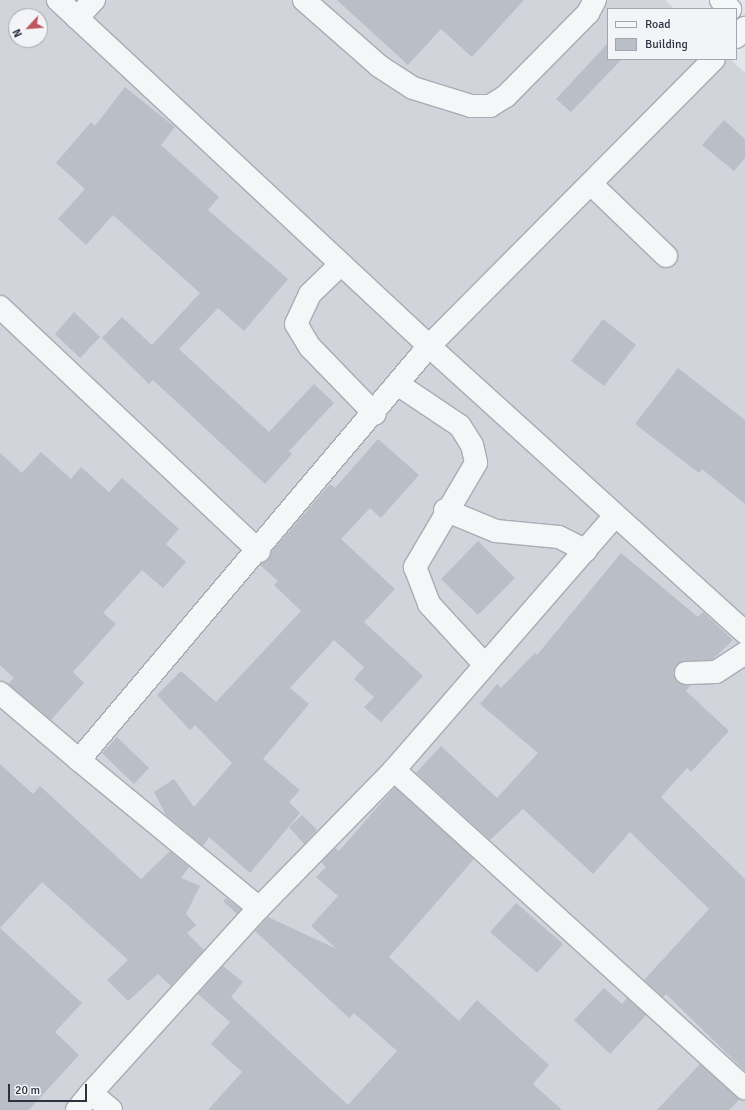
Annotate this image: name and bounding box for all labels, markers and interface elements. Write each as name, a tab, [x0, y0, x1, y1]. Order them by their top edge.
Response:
north arrow	[8, 8, 48, 48]
legend	[607, 8, 737, 60]
text: Road	[645, 17, 671, 32]
text: N	[10, 27, 25, 39]
text: Building	[645, 37, 688, 52]
scale bar	[10, 1076, 89, 1102]
text: 20 m	[15, 1083, 40, 1098]

